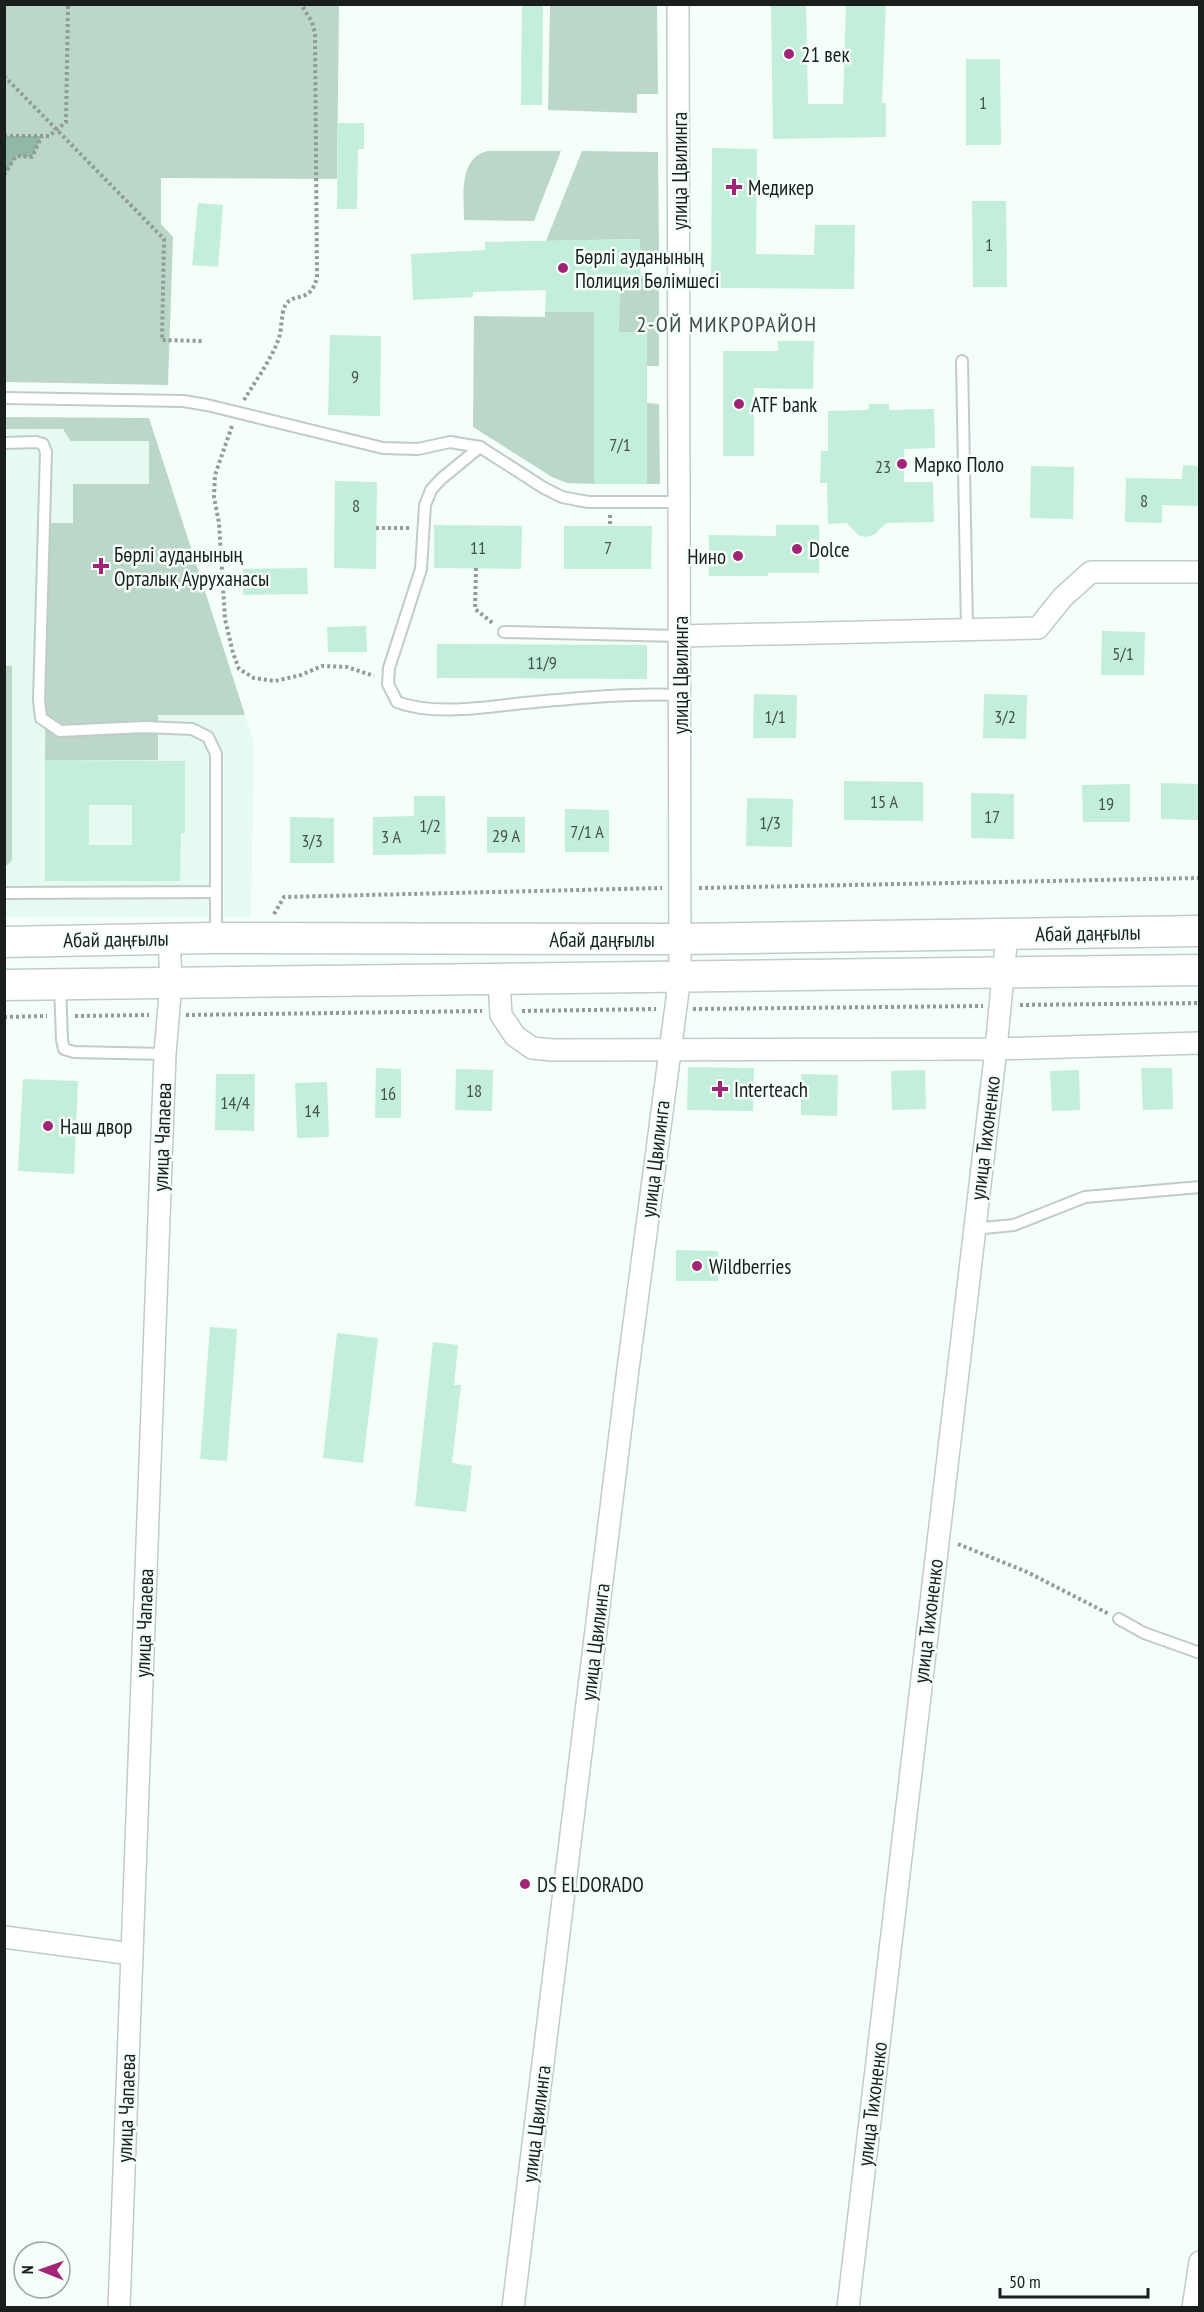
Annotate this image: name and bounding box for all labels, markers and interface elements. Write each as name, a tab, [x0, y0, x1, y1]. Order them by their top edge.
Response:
place label: 21 век	[801, 41, 850, 68]
marker: 21 век	[782, 47, 796, 61]
house number: 1	[979, 91, 987, 114]
street label: улица Цвилинга	[666, 112, 693, 230]
place label: Медикер	[748, 174, 814, 201]
marker: Медикер	[725, 178, 743, 196]
house number: 1	[985, 233, 993, 256]
place label: Бөрлі ауданының Полиция Бөлімшесі	[575, 243, 719, 294]
marker: Бөрлі ауданының Полиция Бөлімшесі	[556, 261, 570, 275]
district label: 2-ОЙ МИКРОРАЙОН	[636, 310, 818, 338]
house number: 9	[351, 365, 359, 388]
place label: ATF bank	[751, 391, 817, 418]
marker: ATF bank	[732, 397, 746, 411]
house number: 7/1	[609, 433, 631, 456]
place label: Марко Поло	[914, 451, 1004, 478]
house number: 23	[875, 455, 891, 478]
marker: Марко Поло	[895, 457, 909, 471]
house number: 8	[1140, 489, 1148, 512]
house number: 8	[352, 494, 360, 517]
house number: 11	[470, 536, 486, 559]
house number: 7	[604, 536, 612, 559]
place label: Dolce	[809, 536, 850, 563]
place label: Бөрлі ауданының Орталық Ауруханасы	[114, 541, 269, 592]
marker: Dolce	[790, 542, 804, 556]
place label: Нино	[687, 543, 726, 570]
marker: Нино	[731, 549, 745, 563]
marker: Бөрлі ауданының Орталық Ауруханасы	[92, 557, 110, 575]
street label: улица Цвилинга	[667, 616, 694, 734]
house number: 5/1	[1112, 642, 1134, 665]
house number: 11/9	[527, 651, 557, 674]
house number: 1/1	[764, 705, 786, 728]
house number: 3/2	[994, 705, 1016, 728]
house number: 15 А	[870, 790, 899, 813]
house number: 19	[1098, 792, 1114, 815]
house number: 17	[984, 805, 1000, 828]
house number: 1/3	[759, 811, 781, 834]
house number: 1/2	[419, 814, 441, 837]
house number: 7/1 А	[570, 820, 604, 843]
house number: 29 А	[492, 824, 521, 847]
house number: 3 А	[381, 825, 401, 848]
house number: 3/3	[301, 829, 323, 852]
street label: Абай даңғылы	[1035, 919, 1141, 947]
street label: Абай даңғылы	[63, 925, 169, 953]
street label: Абай даңғылы	[549, 926, 655, 953]
street label: улица Тихоненко	[964, 1074, 1006, 1202]
place label: Interteach	[734, 1076, 808, 1103]
house number: 18	[466, 1079, 482, 1102]
marker: Interteach	[711, 1080, 729, 1098]
street label: улица Чапаева	[147, 1082, 177, 1192]
house number: 16	[380, 1082, 396, 1105]
house number: 14/4	[220, 1091, 250, 1114]
house number: 14	[304, 1099, 320, 1122]
street label: улица Цвилинга	[634, 1099, 676, 1219]
place label: Наш двор	[60, 1113, 132, 1140]
marker: Наш двор	[41, 1119, 55, 1133]
place label: Wildberries	[709, 1253, 791, 1280]
marker: Wildberries	[690, 1259, 704, 1273]
street label: улица Тихоненко	[907, 1557, 949, 1685]
street label: улица Чапаева	[129, 1568, 159, 1678]
street label: улица Цвилинга	[574, 1582, 616, 1702]
place label: DS ELDORADO	[537, 1871, 644, 1898]
marker: DS ELDORADO	[518, 1877, 532, 1891]
street label: улица Тихоненко	[851, 2040, 893, 2168]
street label: улица Чапаева	[111, 2053, 141, 2163]
street label: улица Цвилинга	[515, 2064, 557, 2184]
north arrow	[12, 2240, 72, 2300]
scale bar	[1000, 2261, 1148, 2299]
text: N	[17, 2265, 37, 2274]
text: 50 m	[1009, 2270, 1041, 2293]

